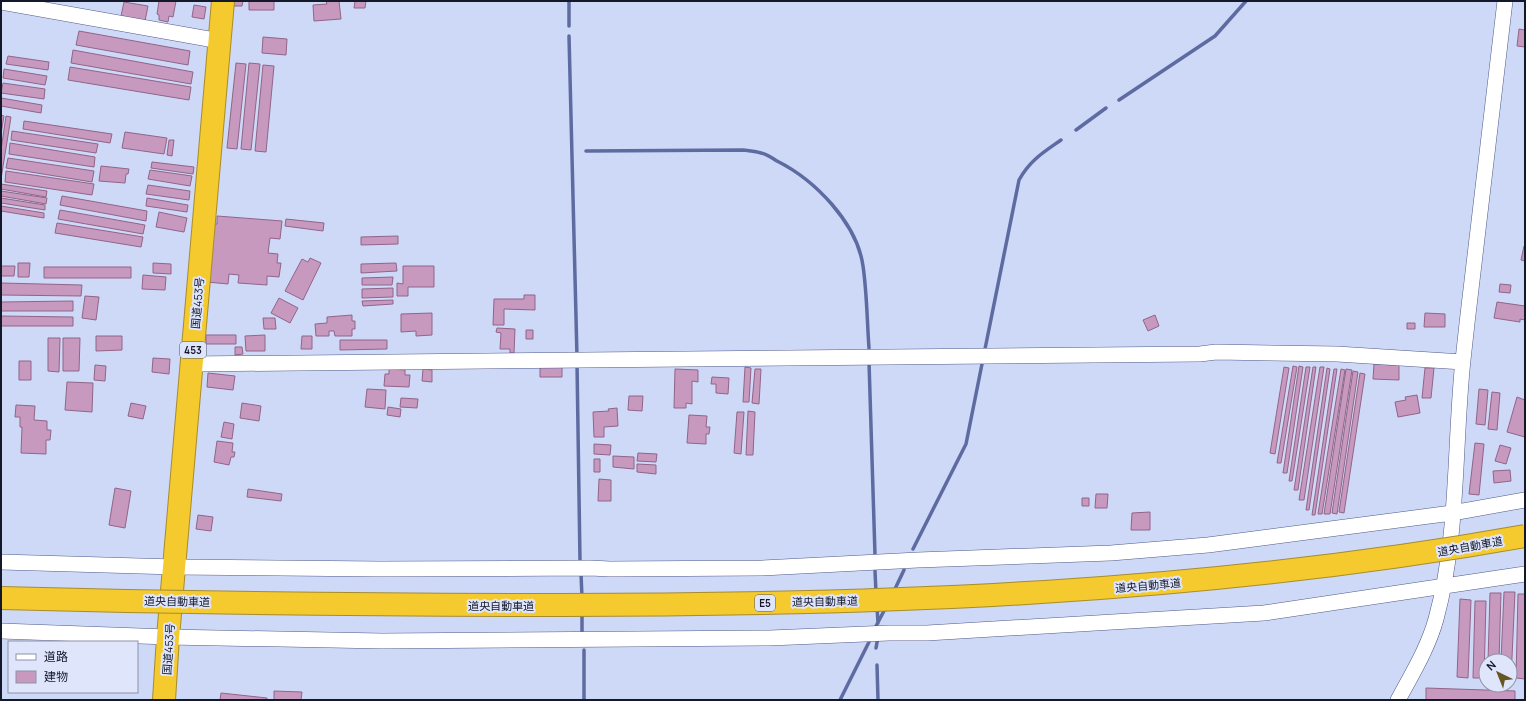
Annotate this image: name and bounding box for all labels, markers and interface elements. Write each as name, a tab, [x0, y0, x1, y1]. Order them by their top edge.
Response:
street label: 国道453号	[187, 276, 207, 330]
road number: 453	[180, 342, 206, 358]
street label: 道央自動車道	[1436, 533, 1504, 559]
street label: 道央自動車道	[1114, 575, 1182, 595]
street label: 道央自動車道	[144, 593, 210, 609]
street label: 道央自動車道	[792, 593, 858, 609]
road number: E5	[755, 595, 775, 611]
street label: 道央自動車道	[468, 598, 534, 613]
street label: 国道453号	[159, 623, 177, 675]
legend	[8, 641, 138, 693]
text: 道路	[44, 648, 68, 665]
north arrow	[1478, 653, 1518, 693]
text: N	[1483, 657, 1499, 674]
text: 建物	[44, 668, 68, 685]

